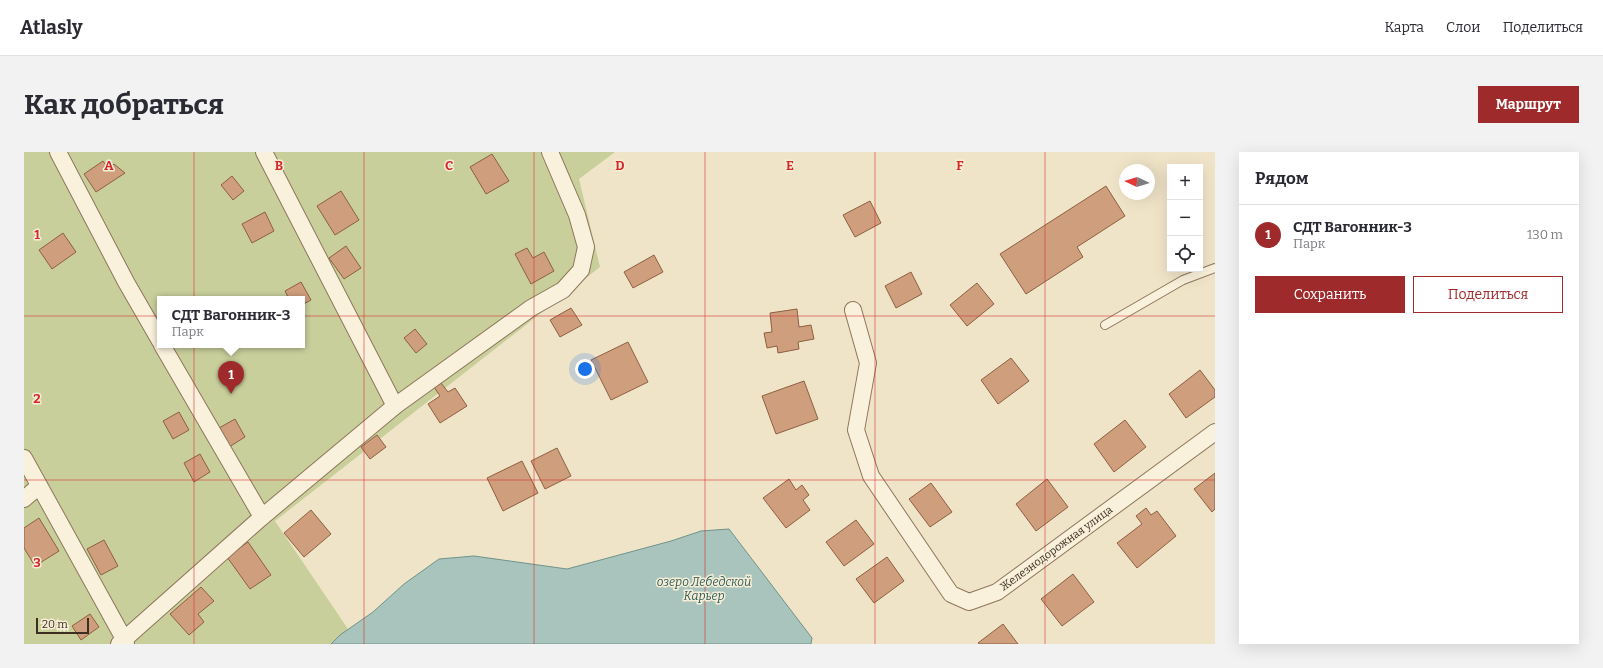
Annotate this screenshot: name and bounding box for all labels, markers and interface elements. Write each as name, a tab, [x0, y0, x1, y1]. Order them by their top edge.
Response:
text: Atlasly	[20, 16, 82, 39]
text: Карта	[1384, 19, 1424, 36]
text: Слои	[1446, 19, 1481, 36]
text: Поделиться	[1503, 19, 1583, 36]
button: Маршрут	[1478, 86, 1579, 123]
text: Как добраться	[24, 88, 224, 121]
text: A	[104, 158, 114, 173]
text: B	[275, 158, 283, 173]
text: C	[445, 158, 453, 173]
text: D	[615, 158, 625, 173]
text: E	[786, 158, 794, 173]
text: F	[956, 158, 964, 173]
north arrow	[1119, 164, 1155, 200]
map controls	[1167, 164, 1203, 272]
button: +	[1167, 164, 1203, 200]
text: Рядом	[1255, 168, 1308, 189]
button: −	[1167, 200, 1203, 236]
text: СДТ Вагонник-3	[1293, 218, 1412, 236]
text: 1	[34, 227, 40, 242]
text: 1	[1265, 227, 1271, 242]
text: 130 m	[1527, 227, 1563, 242]
button: locate	[1167, 236, 1203, 272]
text: Парк	[1293, 236, 1325, 251]
button: Сохранить	[1255, 276, 1405, 313]
button: Поделиться	[1413, 276, 1563, 313]
popup	[157, 296, 305, 348]
text: СДТ Вагонник-3	[172, 306, 290, 324]
text: Парк	[172, 324, 204, 339]
your location	[575, 359, 595, 379]
pin: 1	[218, 361, 244, 394]
text: 2	[33, 391, 41, 406]
street label: Железнодорожная улица	[997, 503, 1115, 594]
text: 3	[33, 555, 41, 570]
water label: озеро Лебедской Карьер	[657, 575, 751, 603]
scale bar	[36, 616, 89, 635]
text: 20 m	[42, 618, 68, 631]

